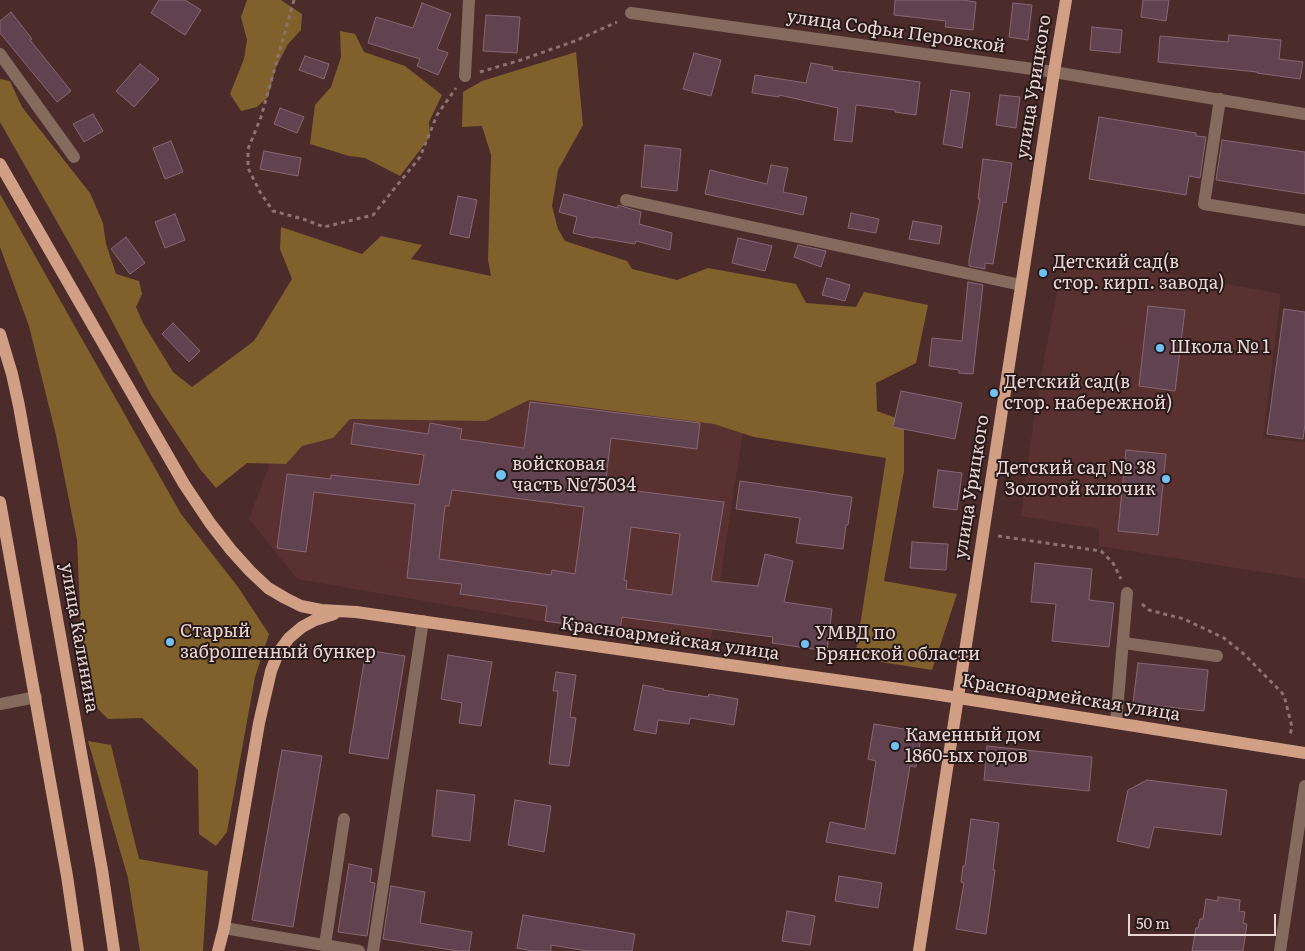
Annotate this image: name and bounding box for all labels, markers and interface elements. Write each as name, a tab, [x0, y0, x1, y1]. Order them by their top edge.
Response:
street label: улица Софьи Перовской	[785, 6, 1007, 58]
street label: улица Урицкого	[1012, 13, 1056, 161]
place label: Детский сад(в стор. кирп. завода)	[1053, 252, 1224, 294]
marker: Детский сад(в стор. кирп. завода)	[1037, 267, 1049, 279]
place label: Школа № 1	[1170, 337, 1270, 359]
marker: Школа № 1	[1154, 342, 1166, 354]
place label: Детский сад(в стор. набережной)	[1004, 372, 1172, 414]
marker: Детский сад(в стор. набережной)	[988, 387, 1000, 399]
street label: улица Урицкого	[950, 413, 994, 561]
place label: войсковая часть №75034	[512, 454, 636, 496]
place label: Детский сад № 38 Золотой ключик	[997, 458, 1156, 500]
marker: войсковая часть №75034	[494, 468, 508, 482]
marker: Детский сад № 38 Золотой ключик	[1160, 473, 1172, 485]
street label: улица Калинина	[55, 561, 103, 715]
street label: Красноармейская улица	[559, 613, 781, 665]
place label: Старый заброшенный бункер	[180, 621, 376, 664]
place label: УМВД по Брянской области	[815, 623, 980, 666]
marker: Старый заброшенный бункер	[164, 636, 176, 648]
marker: УМВД по Брянской области	[799, 638, 811, 650]
street label: Красноармейская улица	[960, 670, 1182, 726]
place label: Каменный дом 1860-ых годов	[905, 725, 1041, 768]
marker: Каменный дом 1860-ых годов	[889, 740, 901, 752]
scale bar	[1130, 904, 1278, 936]
text: 50 m	[1136, 911, 1170, 934]

